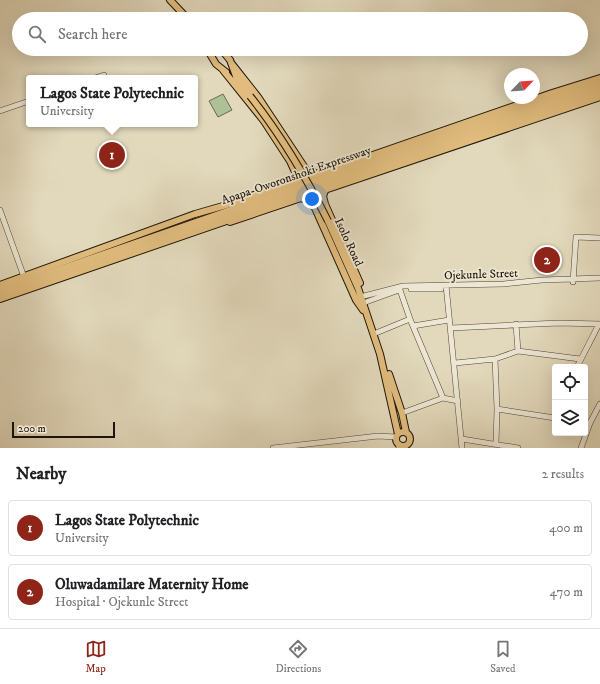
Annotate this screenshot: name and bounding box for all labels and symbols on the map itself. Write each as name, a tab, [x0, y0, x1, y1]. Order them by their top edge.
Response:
north arrow	[504, 68, 540, 104]
pin: 1	[99, 140, 125, 170]
street label: Apapa-Oworonshoki Expressway	[219, 143, 373, 208]
your location	[302, 189, 322, 209]
street label: Isolo Road	[331, 216, 366, 269]
pin: 2	[534, 245, 560, 275]
street label: Ojekunle Street	[444, 266, 518, 283]
scale bar	[12, 420, 115, 439]

